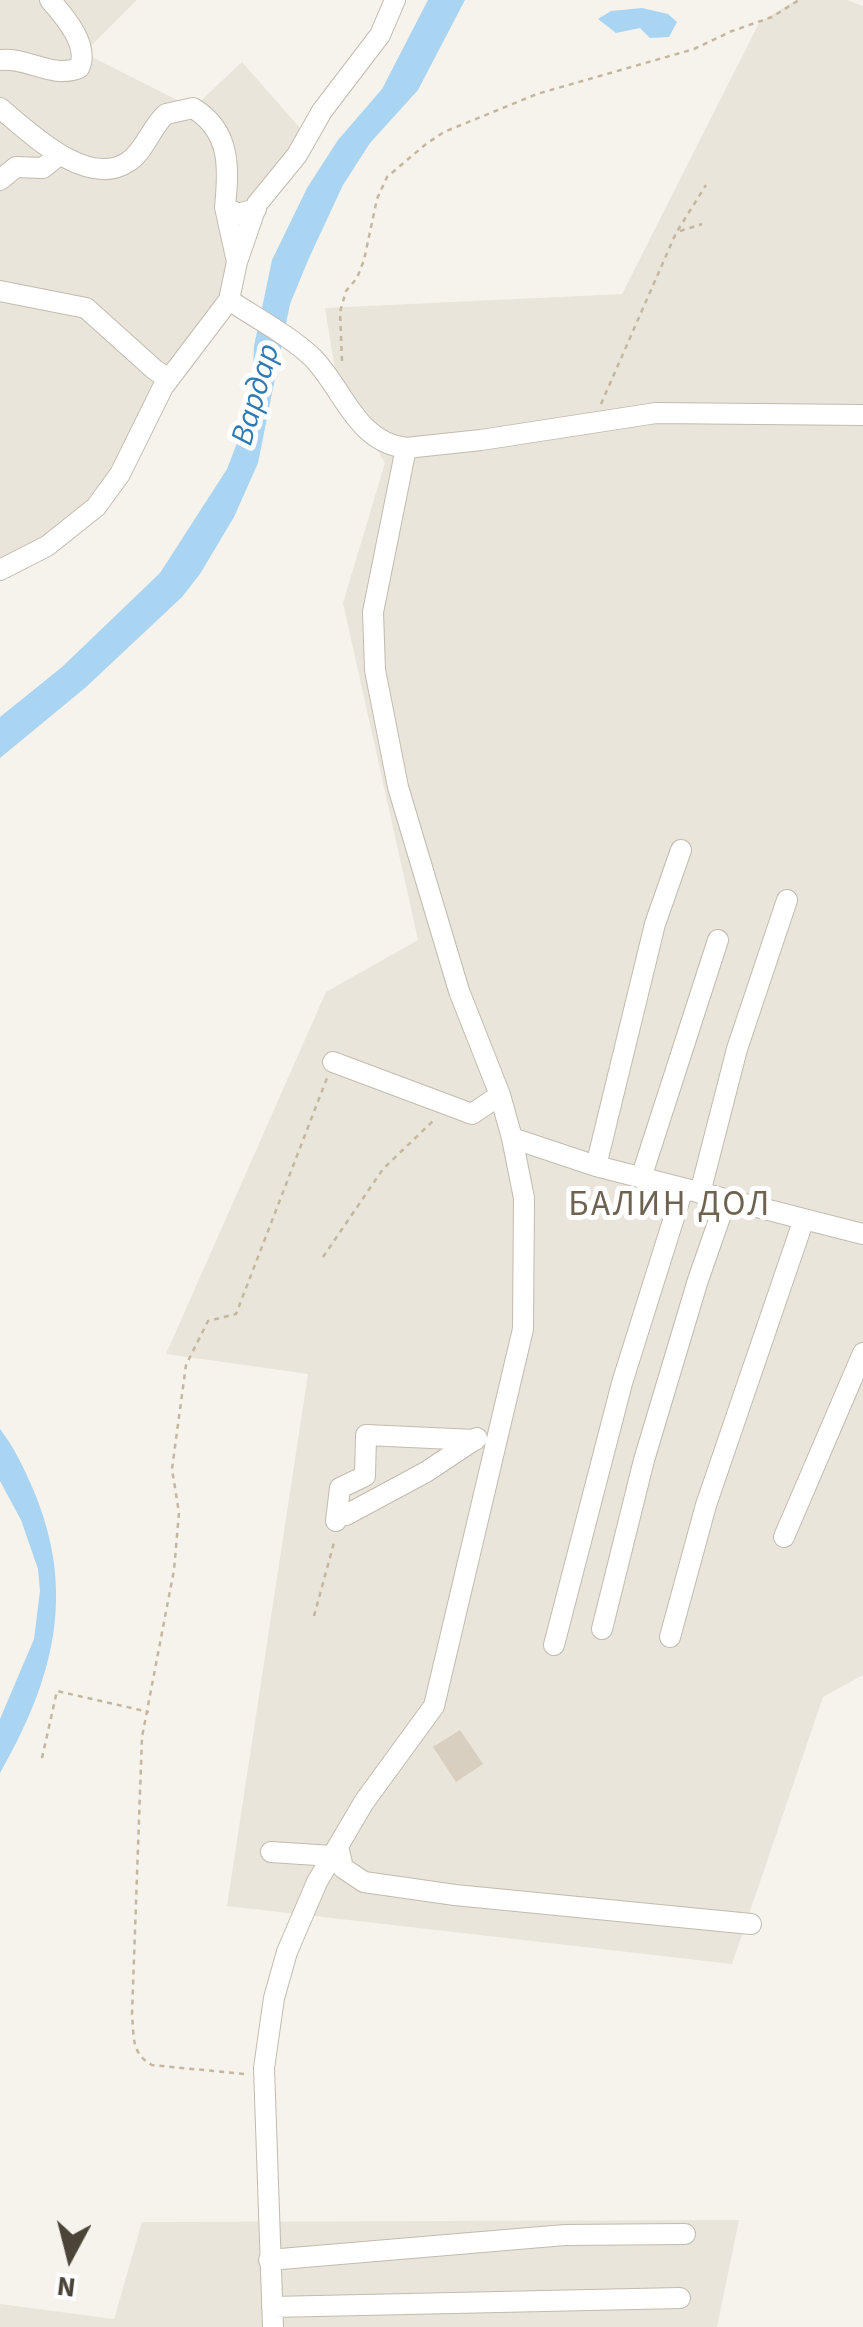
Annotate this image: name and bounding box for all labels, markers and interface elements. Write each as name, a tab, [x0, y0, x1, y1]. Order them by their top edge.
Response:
water label: Вардар	[225, 340, 291, 450]
district label: БАЛИН ДОЛ	[568, 1186, 772, 1228]
north arrow	[20, 2207, 120, 2307]
text: N	[55, 2266, 78, 2308]

